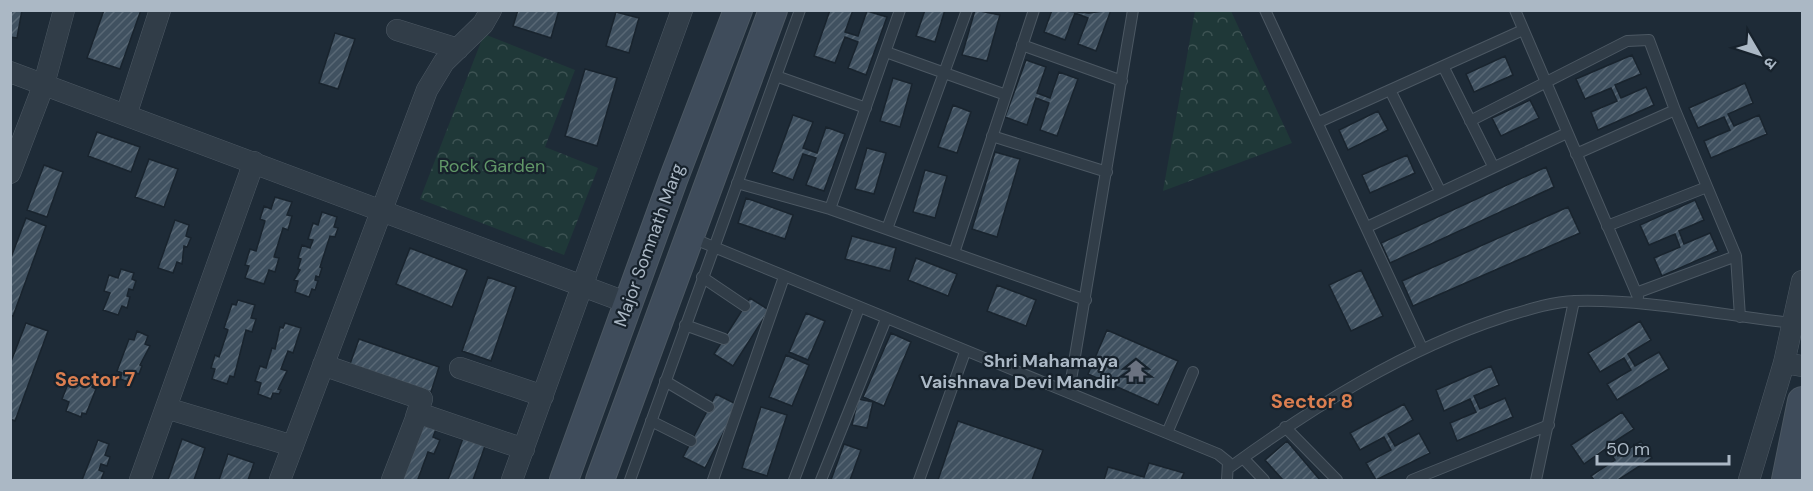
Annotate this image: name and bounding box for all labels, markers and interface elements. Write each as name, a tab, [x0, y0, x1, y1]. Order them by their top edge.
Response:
north arrow	[1729, 24, 1789, 84]
text: उ	[1759, 53, 1781, 74]
park label: Rock Garden	[439, 154, 545, 178]
street label: Major Somnath Marg	[608, 160, 690, 330]
place label: Shri Mahamaya Vaishnava Devi Mandir	[920, 349, 1118, 394]
temple icon: Shri Mahamaya Vaishnava Devi Mandir	[1123, 358, 1149, 384]
district label: Sector 7	[55, 366, 135, 392]
district label: Sector 8	[1271, 388, 1353, 414]
scale bar	[1597, 428, 1729, 466]
text: 50 m	[1606, 437, 1650, 461]

